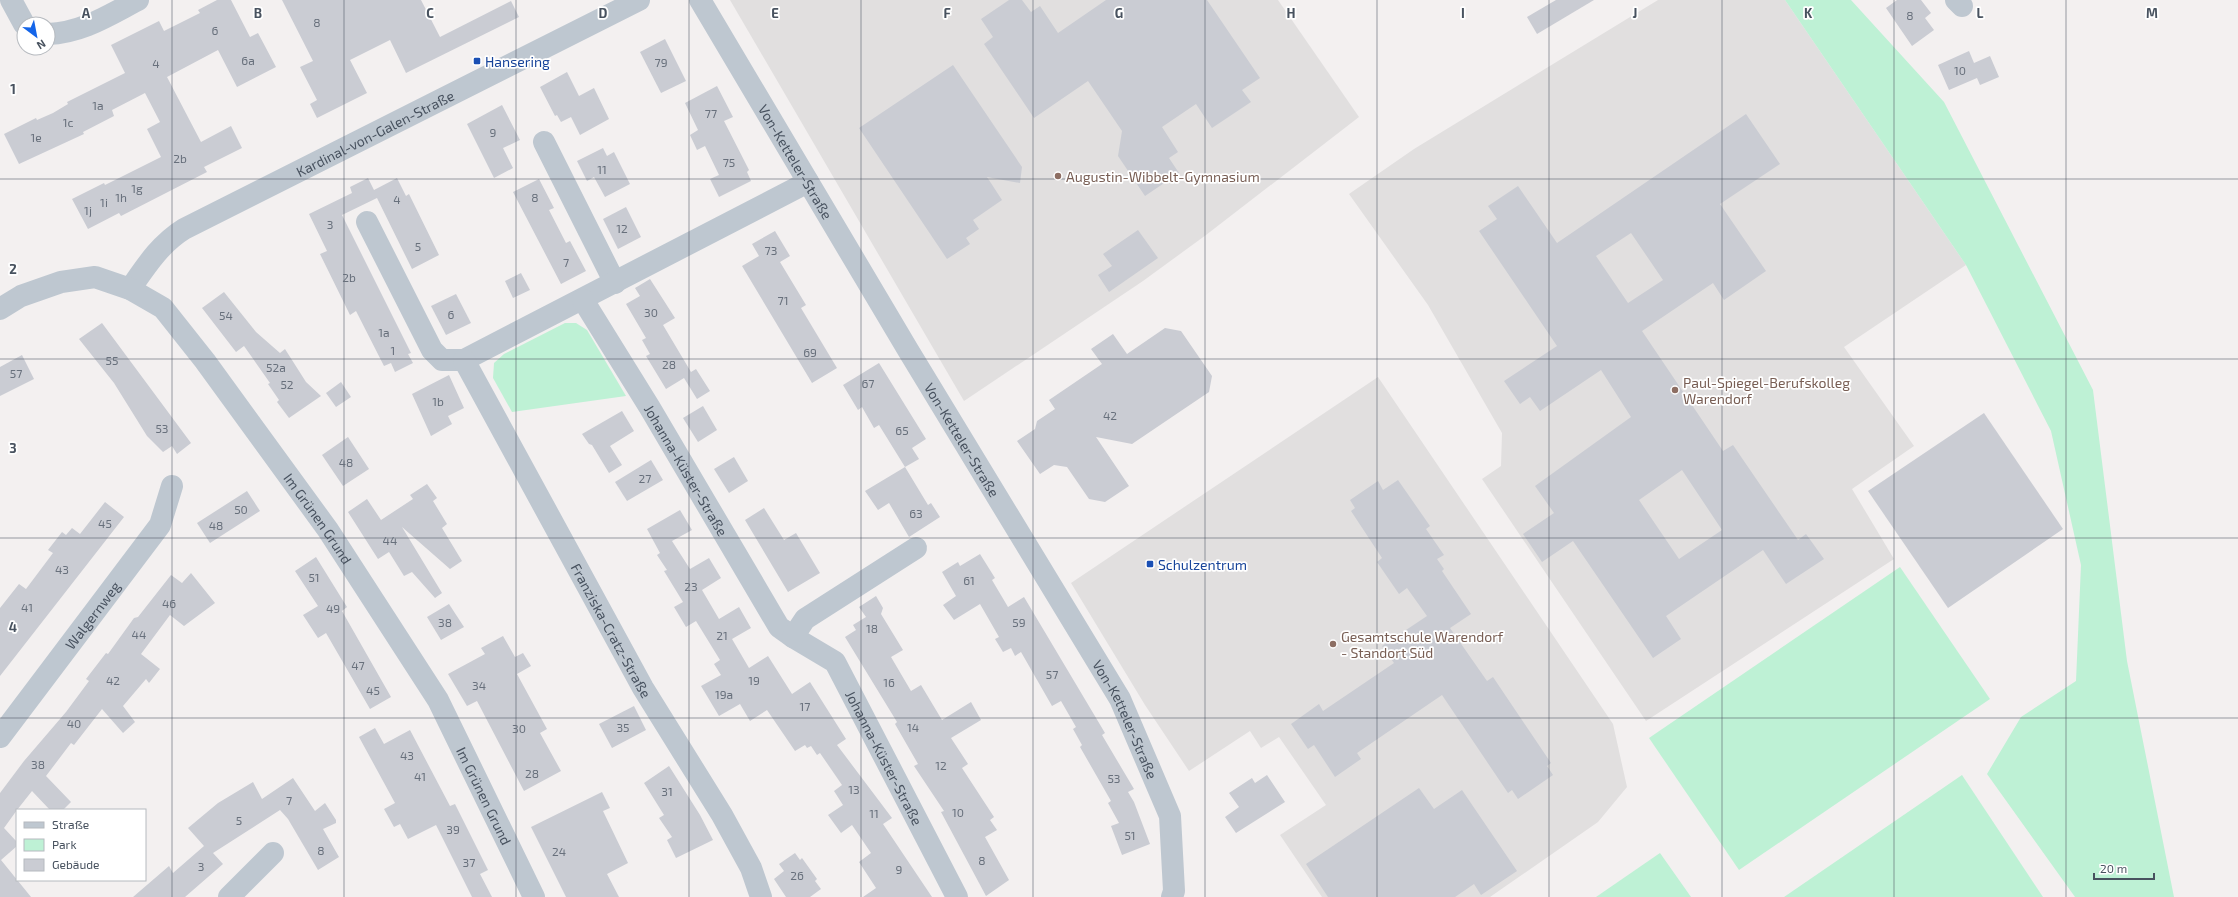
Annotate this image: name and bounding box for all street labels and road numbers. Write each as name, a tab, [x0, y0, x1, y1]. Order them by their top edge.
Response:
street label: Kardinal-von-Galen-Straße	[293, 86, 457, 180]
street label: Von-Ketteler-Straße	[755, 101, 837, 222]
street label: Von-Ketteler-Straße	[921, 379, 1004, 500]
street label: Johanna-Küster-Straße	[641, 401, 732, 539]
street label: Im Grünen Grund	[281, 469, 356, 567]
street label: Franziska-Cratz-Straße	[568, 560, 655, 701]
street label: Walgernweg	[61, 577, 123, 652]
street label: Von-Ketteler-Straße	[1090, 656, 1162, 781]
street label: Johanna-Küster-Straße	[843, 687, 927, 828]
street label: Im Grünen Grund	[454, 744, 516, 847]

